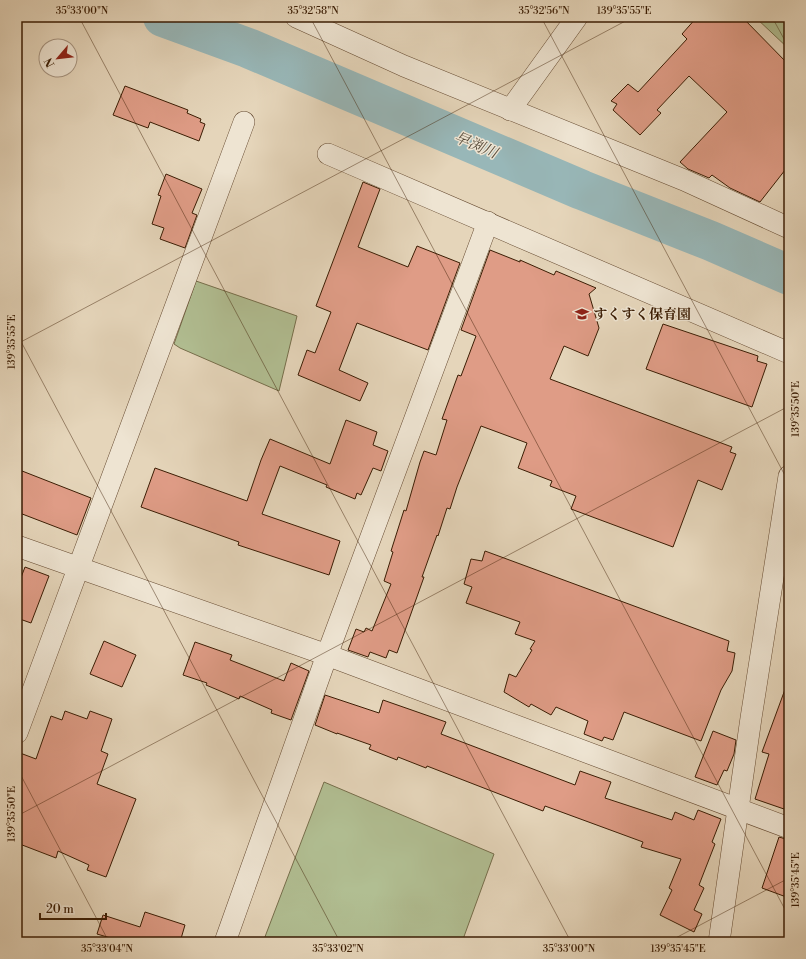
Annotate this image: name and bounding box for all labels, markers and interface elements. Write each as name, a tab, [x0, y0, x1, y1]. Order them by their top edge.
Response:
text: 35°33'00"N	[56, 5, 109, 17]
text: 35°32'58"N	[287, 5, 339, 17]
text: 35°32'56"N	[518, 5, 570, 17]
text: 139°35'55"E	[597, 5, 651, 17]
north arrow	[38, 38, 78, 78]
text: N	[42, 55, 58, 69]
water label: 早渕川	[451, 128, 502, 164]
school or university icon: すくすく保育園	[574, 306, 590, 322]
place label: すくすく保育園	[593, 306, 691, 324]
text: 139°35'55"E	[6, 315, 18, 369]
text: 139°35'50"E	[790, 381, 802, 437]
text: 139°35'50"E	[6, 786, 18, 842]
text: 139°35'45"E	[790, 852, 802, 908]
scale bar	[40, 895, 106, 921]
text: 20 m	[46, 902, 74, 917]
text: 35°33'04"N	[81, 943, 134, 955]
text: 35°33'02"N	[312, 943, 364, 955]
text: 35°33'00"N	[543, 943, 596, 955]
text: 139°35'45"E	[650, 943, 706, 955]

